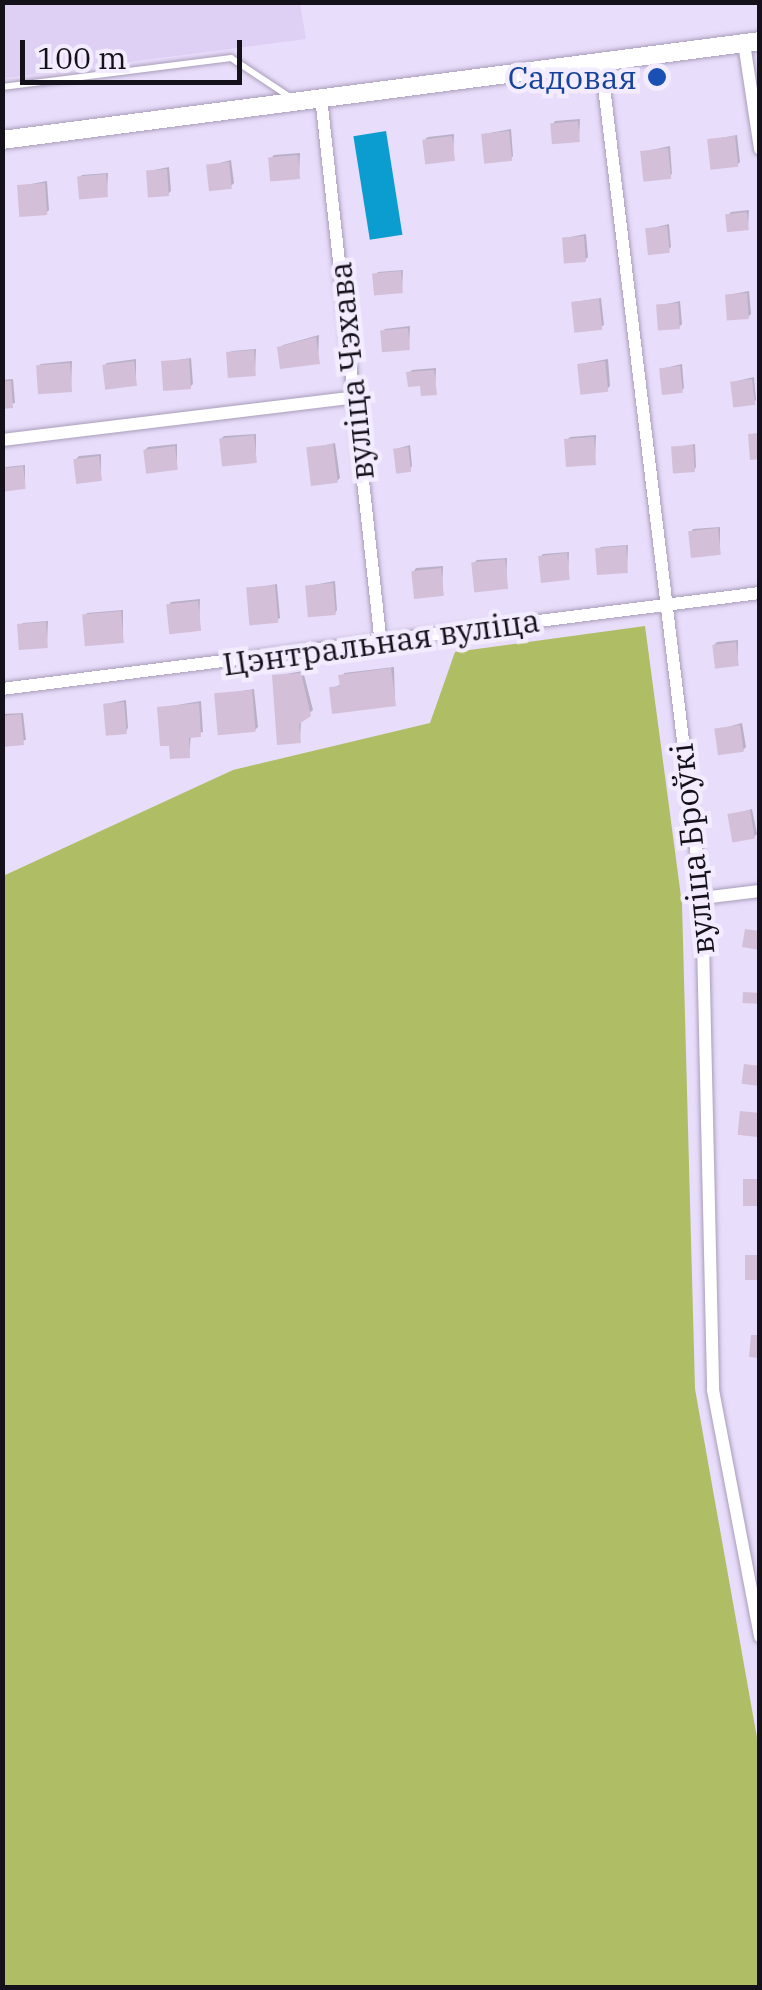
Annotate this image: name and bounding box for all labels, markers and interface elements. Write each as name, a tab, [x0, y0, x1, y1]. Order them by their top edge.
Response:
scale bar	[25, 20, 248, 82]
text: 100 m	[37, 38, 127, 77]
place label: Садовая	[508, 58, 637, 96]
marker: Садовая	[646, 66, 668, 88]
street label: вуліца Чэхава	[320, 260, 382, 482]
street label: Цэнтральная вуліца	[220, 601, 542, 683]
street label: вуліца Броўкі	[662, 742, 722, 956]

